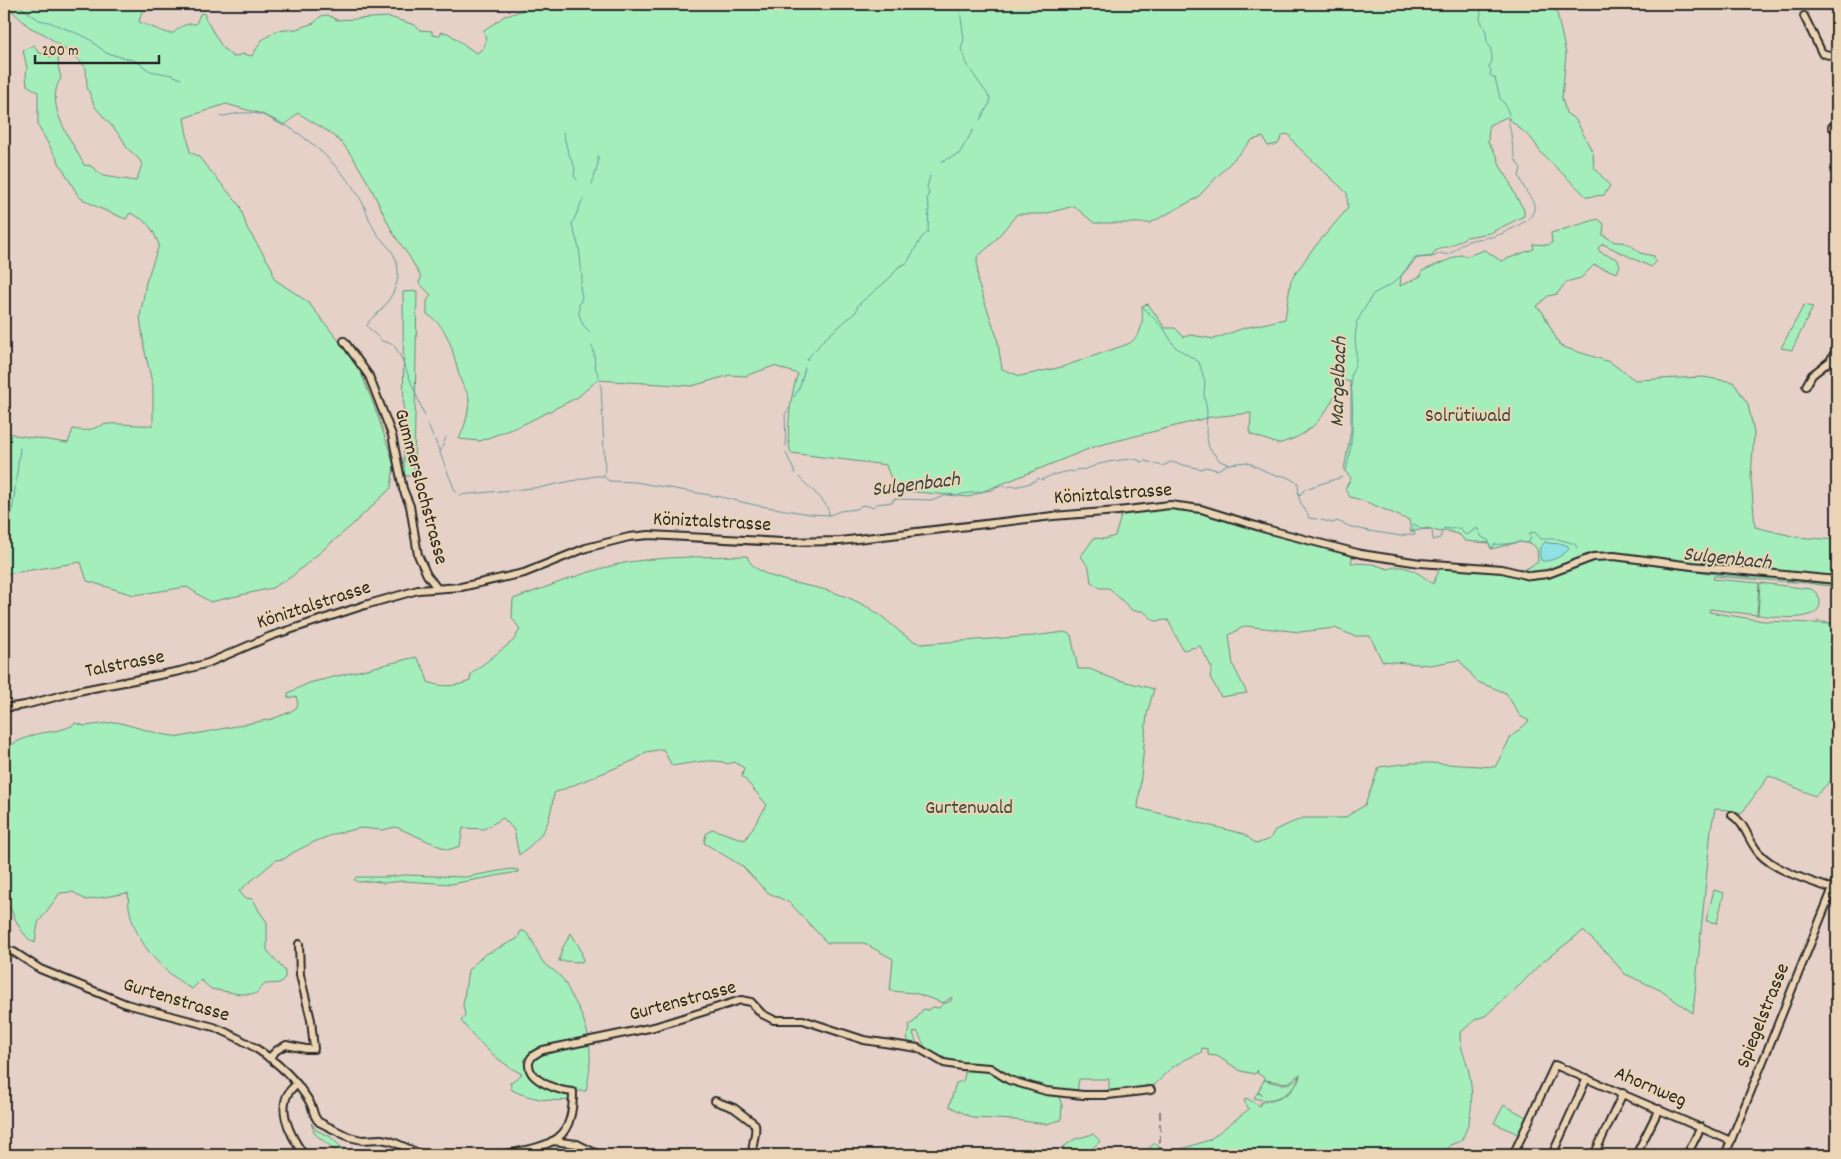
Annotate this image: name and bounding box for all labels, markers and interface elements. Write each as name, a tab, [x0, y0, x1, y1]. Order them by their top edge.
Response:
scale bar	[35, 32, 159, 64]
text: 200 m	[42, 41, 79, 63]
water label: Margelbach	[1323, 335, 1357, 428]
park label: Solrütiwald	[1425, 403, 1511, 431]
street label: Gummerslochstrasse	[386, 406, 454, 568]
water label: Sulgenbach	[870, 466, 963, 506]
street label: Köniztalstrasse	[1053, 477, 1173, 513]
street label: Köniztalstrasse	[652, 506, 772, 540]
water label: Sulgenbach	[1681, 540, 1774, 580]
street label: Köniztalstrasse	[253, 574, 375, 638]
street label: Talstrasse	[83, 644, 167, 686]
park label: Gurtenwald	[925, 795, 1013, 823]
street label: Spiegelstrasse	[1730, 959, 1798, 1073]
street label: Gurtenstrasse	[119, 972, 233, 1030]
street label: Gurtenstrasse	[626, 974, 740, 1030]
street label: Ahornweg	[1610, 1060, 1690, 1116]

